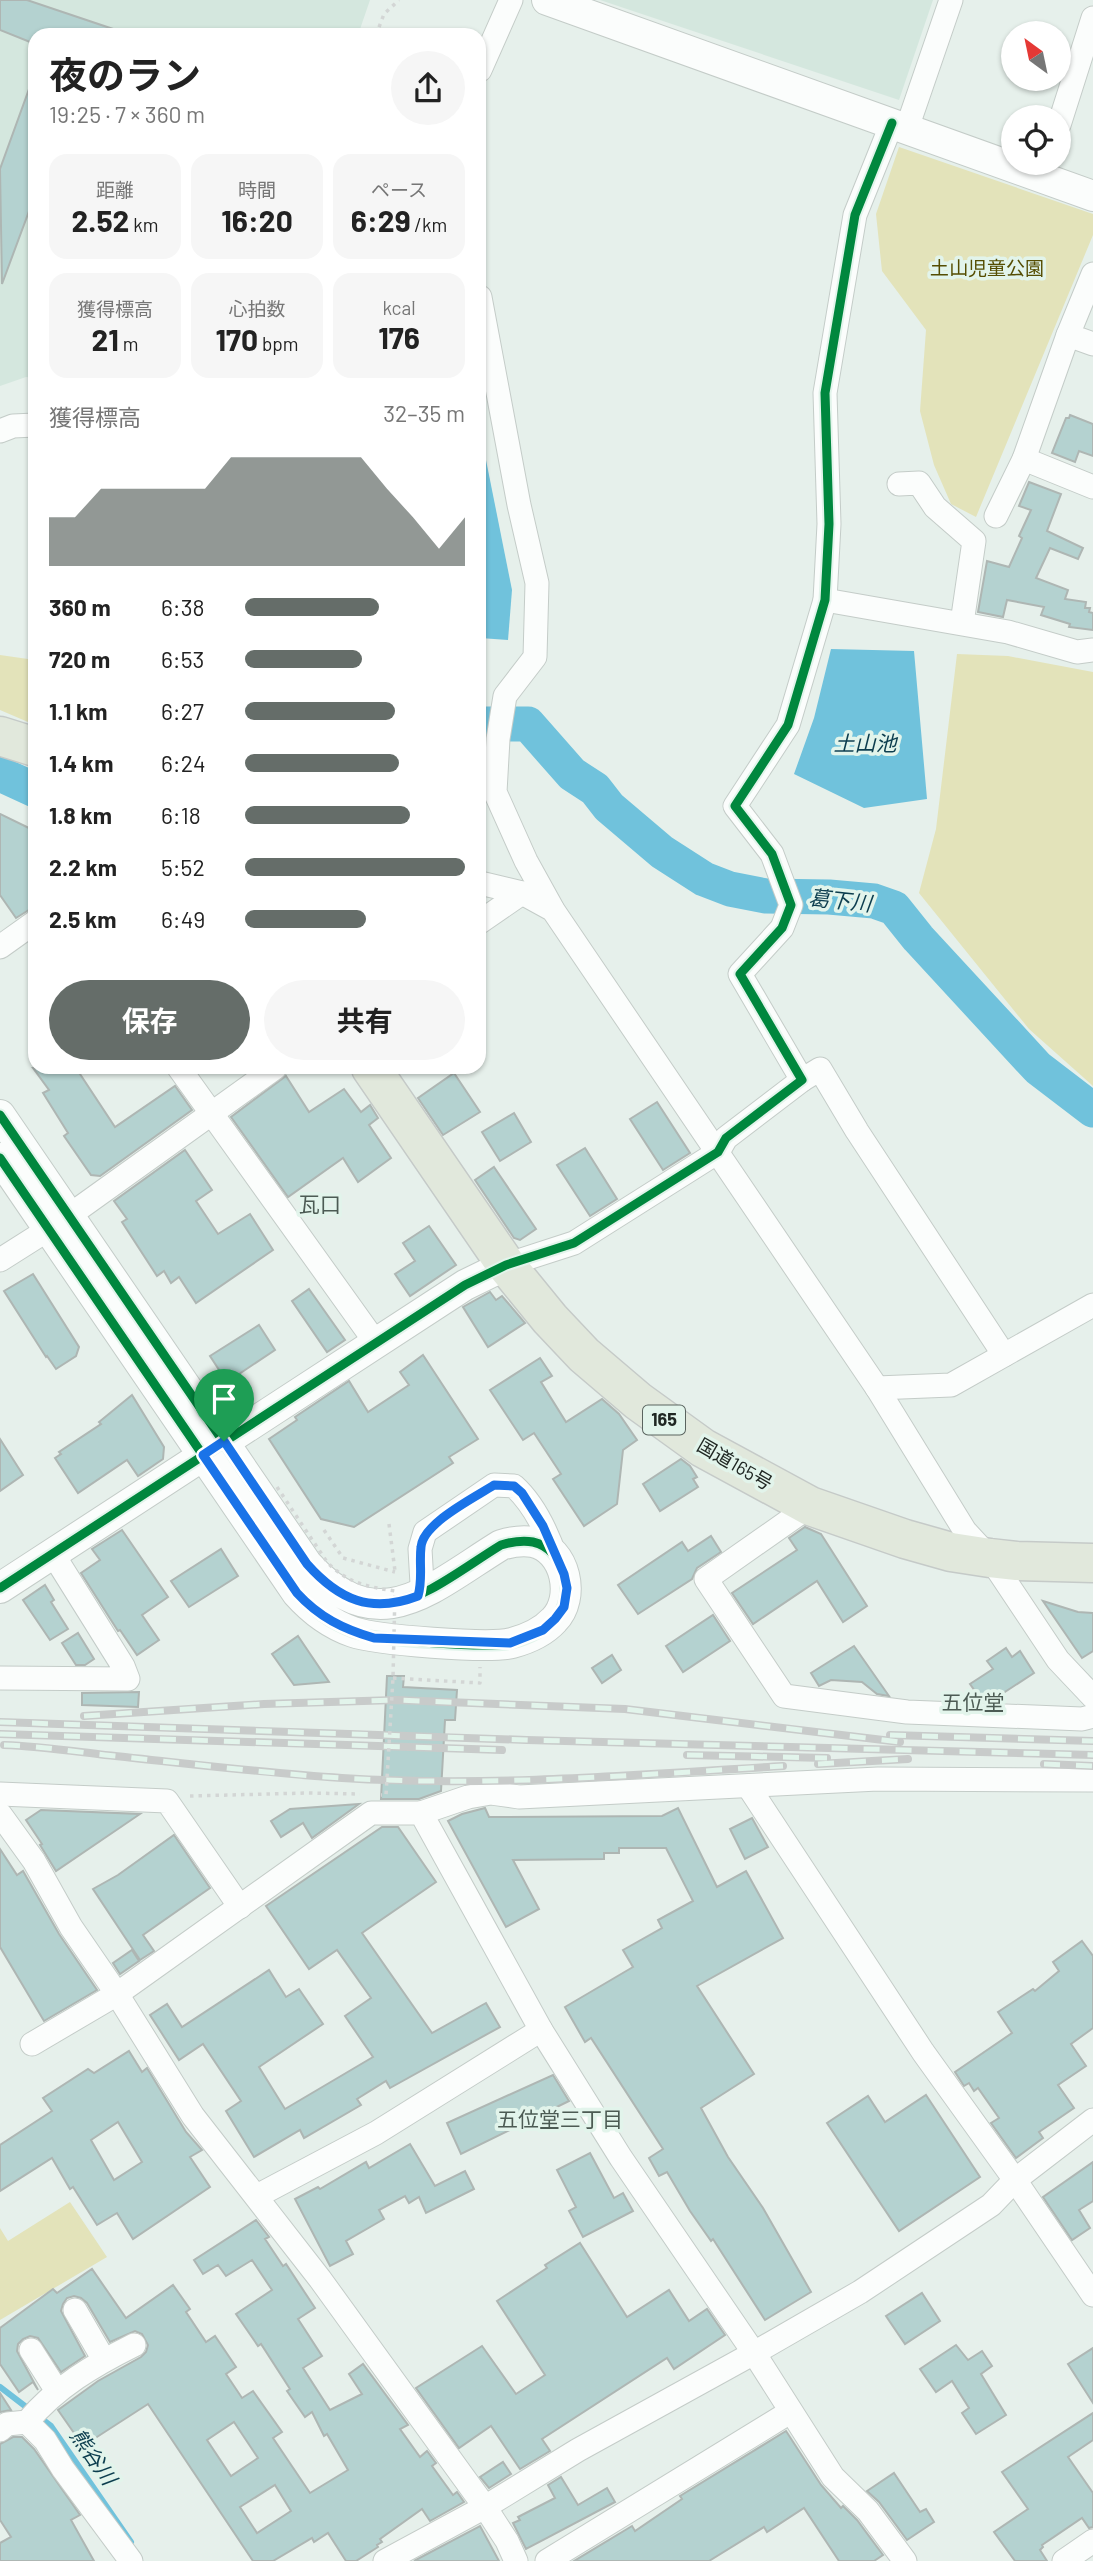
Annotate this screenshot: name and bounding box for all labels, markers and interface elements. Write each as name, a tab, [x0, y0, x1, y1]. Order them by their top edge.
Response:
north arrow	[1001, 21, 1071, 91]
map controls	[1001, 21, 1071, 175]
text: 夜のラン	[49, 51, 201, 97]
button: share	[391, 51, 465, 125]
text: 19:25 · 7 × 360 m	[49, 100, 205, 128]
button: locate	[1001, 105, 1071, 175]
text: 距離	[96, 178, 134, 201]
text: 時間	[238, 178, 276, 201]
text: ペース	[371, 178, 427, 201]
text: 2.52	[72, 202, 129, 238]
text: 16:20	[221, 202, 293, 238]
text: 6:29	[351, 202, 411, 238]
text: km	[129, 213, 158, 236]
text: /km	[411, 213, 447, 236]
park label: 土山児童公園	[930, 256, 1044, 279]
text: kcal	[382, 296, 416, 319]
text: 獲得標高	[77, 297, 153, 320]
text: 心拍数	[228, 297, 286, 320]
text: 176	[378, 319, 420, 355]
text: 21	[92, 321, 119, 357]
text: 170	[216, 321, 258, 357]
text: m	[119, 332, 138, 355]
text: bpm	[258, 332, 299, 355]
text: 32–35 m	[383, 399, 465, 427]
text: 獲得標高	[49, 403, 141, 431]
text: 360 m	[49, 593, 111, 621]
text: 6:38	[161, 593, 204, 621]
text: 720 m	[49, 645, 110, 673]
text: 6:53	[161, 645, 204, 673]
text: 1.1 km	[49, 697, 108, 725]
text: 6:27	[161, 697, 204, 725]
water label: 土山池	[834, 730, 898, 755]
text: 1.4 km	[49, 749, 113, 777]
text: 6:24	[161, 749, 206, 777]
text: 1.8 km	[49, 801, 112, 829]
text: 6:18	[161, 801, 201, 829]
text: 2.2 km	[49, 853, 117, 881]
text: 5:52	[161, 853, 205, 881]
water label: 葛下川	[808, 884, 875, 915]
text: 2.5 km	[49, 905, 117, 933]
text: 6:49	[161, 905, 205, 933]
button: 保存	[49, 980, 250, 1060]
button: 共有	[264, 980, 465, 1060]
district label: 瓦口	[299, 1191, 341, 1216]
pin	[194, 1369, 254, 1441]
icon: arrive	[205, 1380, 243, 1418]
road number: 165	[643, 1406, 685, 1434]
street label: 国道165号	[693, 1433, 777, 1494]
district label: 五位堂	[942, 1689, 1005, 1714]
district label: 五位堂三丁目	[497, 2106, 623, 2131]
water label: 熊谷川	[66, 2423, 124, 2491]

